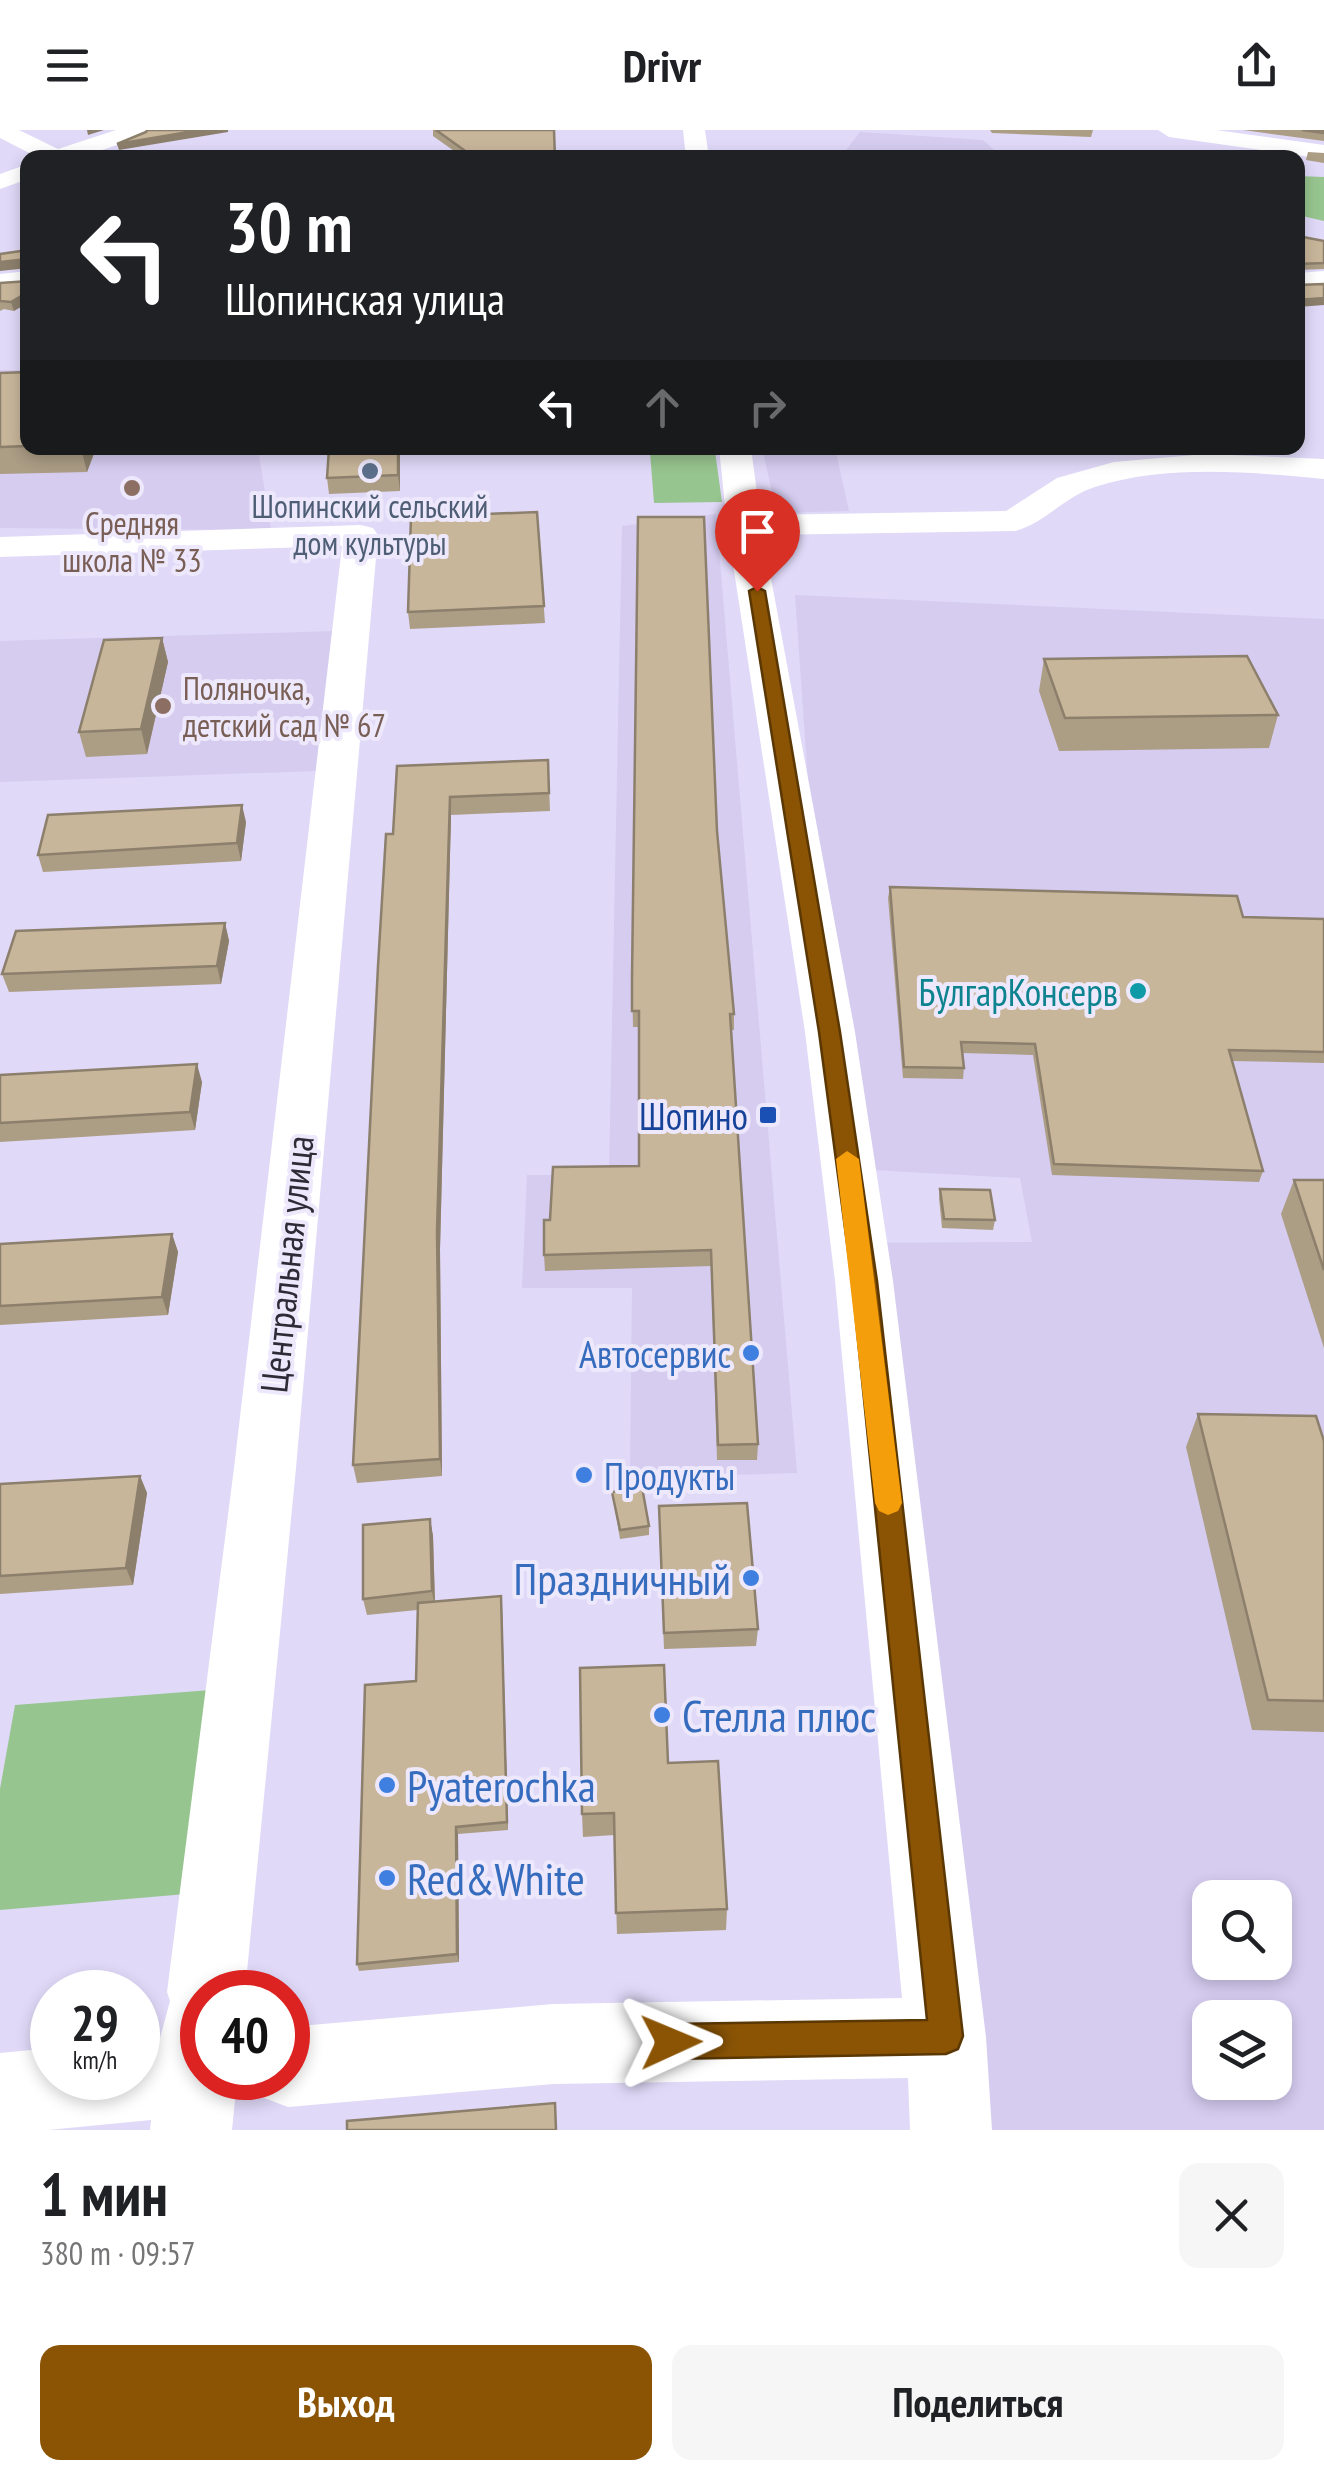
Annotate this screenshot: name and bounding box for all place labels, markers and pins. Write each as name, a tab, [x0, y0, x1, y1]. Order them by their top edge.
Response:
marker: Шопинский сельский дом культуры	[359, 460, 381, 482]
marker: Средняя школа № 33	[121, 477, 143, 499]
place label: Шопинский сельский дом культуры	[252, 485, 488, 564]
pin	[715, 489, 800, 592]
place label: Средняя школа № 33	[62, 502, 202, 581]
place label: Поляночка, детский сад № 67	[183, 667, 386, 746]
marker: Поляночка, детский сад № 67	[152, 695, 174, 717]
place label: БулгарКонсерв	[919, 967, 1118, 1016]
marker: БулгарКонсерв	[1127, 980, 1149, 1002]
place label: Шопино	[639, 1091, 748, 1140]
marker: Шопино	[757, 1104, 779, 1126]
place label: Автосервис	[579, 1329, 731, 1378]
marker: Автосервис	[740, 1342, 762, 1364]
place label: Продукты	[604, 1451, 735, 1500]
marker: Продукты	[573, 1464, 595, 1486]
place label: Праздничный	[514, 1549, 731, 1607]
marker: Праздничный	[740, 1567, 762, 1589]
place label: Стелла плюс	[682, 1686, 876, 1744]
marker: Стелла плюс	[651, 1704, 673, 1726]
place label: Pyaterochka	[407, 1756, 596, 1814]
marker: Pyaterochka	[376, 1774, 398, 1796]
place label: Red&White	[407, 1849, 585, 1907]
marker: Red&White	[376, 1867, 398, 1889]

